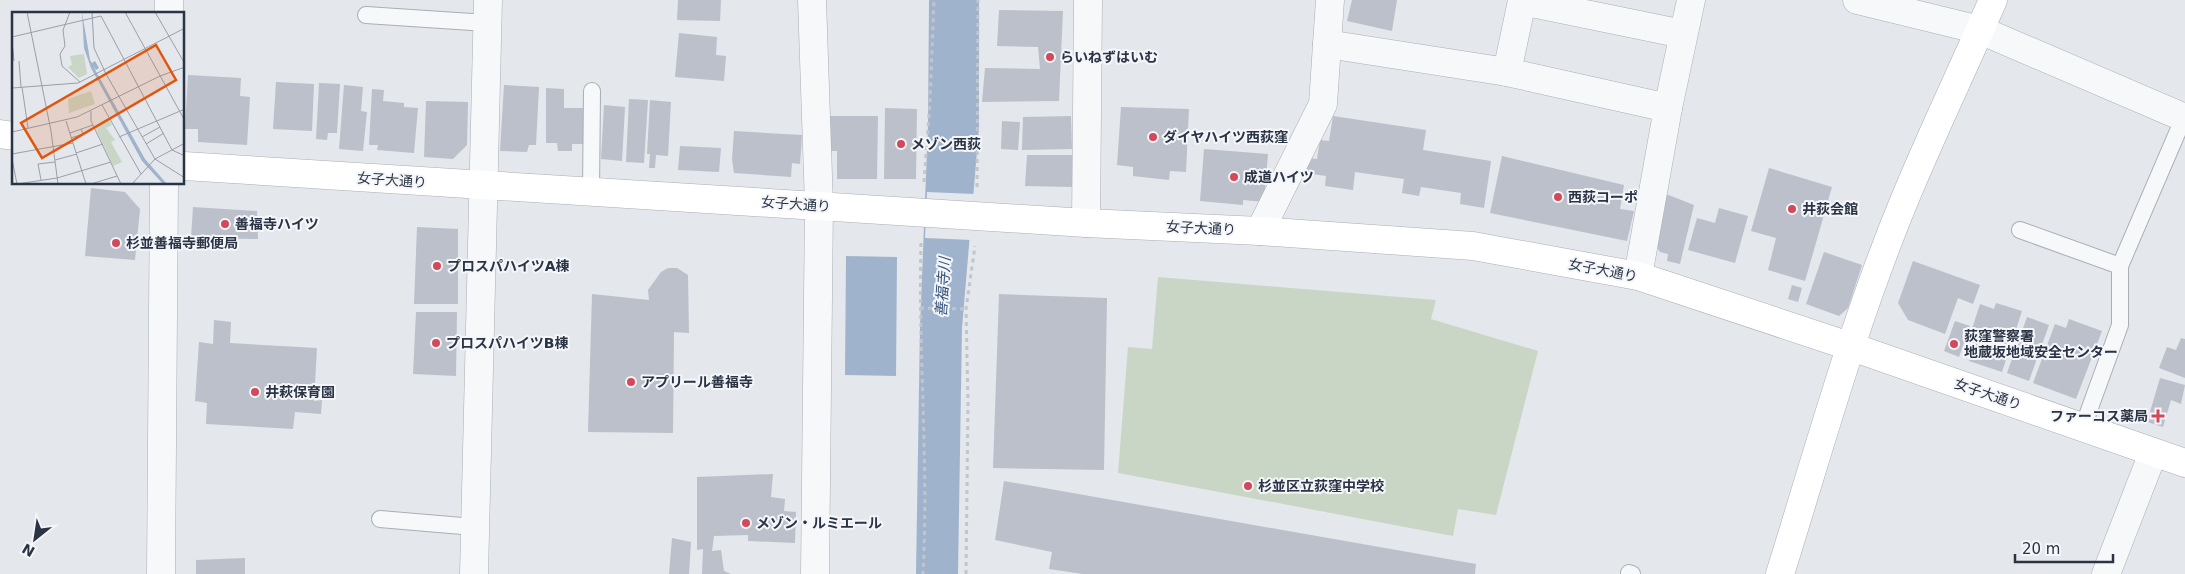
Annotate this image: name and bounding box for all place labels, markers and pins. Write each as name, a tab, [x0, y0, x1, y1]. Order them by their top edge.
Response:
place label: らいねずはいむ	[1060, 49, 1158, 65]
marker: らいねずはいむ	[1044, 51, 1056, 63]
place label: ダイヤハイツ西荻窪	[1163, 129, 1288, 145]
marker: ダイヤハイツ西荻窪	[1147, 131, 1159, 143]
place label: メゾン西荻	[911, 136, 981, 152]
marker: メゾン西荻	[895, 138, 907, 150]
place label: 成道ハイツ	[1244, 169, 1314, 185]
marker: 成道ハイツ	[1228, 171, 1240, 183]
place label: 西荻コーポ	[1568, 189, 1638, 205]
marker: 西荻コーポ	[1552, 191, 1564, 203]
place label: 井荻会館	[1802, 201, 1858, 217]
marker: 井荻会館	[1786, 203, 1798, 215]
place label: 善福寺ハイツ	[235, 216, 319, 232]
marker: 善福寺ハイツ	[219, 218, 231, 230]
place label: 杉並善福寺郵便局	[126, 235, 238, 251]
marker: 杉並善福寺郵便局	[110, 237, 122, 249]
place label: プロスパハイツA棟	[447, 258, 570, 274]
marker: プロスパハイツA棟	[431, 260, 443, 272]
place label: 荻窪警察署 地蔵坂地域安全センター	[1964, 328, 2118, 360]
place label: プロスパハイツB棟	[446, 335, 568, 351]
marker: プロスパハイツB棟	[430, 337, 442, 349]
marker: 荻窪警察署 地蔵坂地域安全センター	[1948, 338, 1960, 350]
place label: アプリール善福寺	[641, 374, 753, 390]
marker: アプリール善福寺	[625, 376, 637, 388]
place label: 井萩保育園	[265, 384, 335, 400]
marker: 井萩保育園	[249, 386, 261, 398]
place label: ファーコス薬局	[2050, 408, 2148, 424]
marker: ファーコス薬局	[2152, 410, 2164, 422]
place label: 杉並区立荻窪中学校	[1258, 478, 1384, 494]
marker: 杉並区立荻窪中学校	[1242, 480, 1254, 492]
place label: メゾン・ルミエール	[756, 515, 882, 531]
marker: メゾン・ルミエール	[740, 517, 752, 529]

